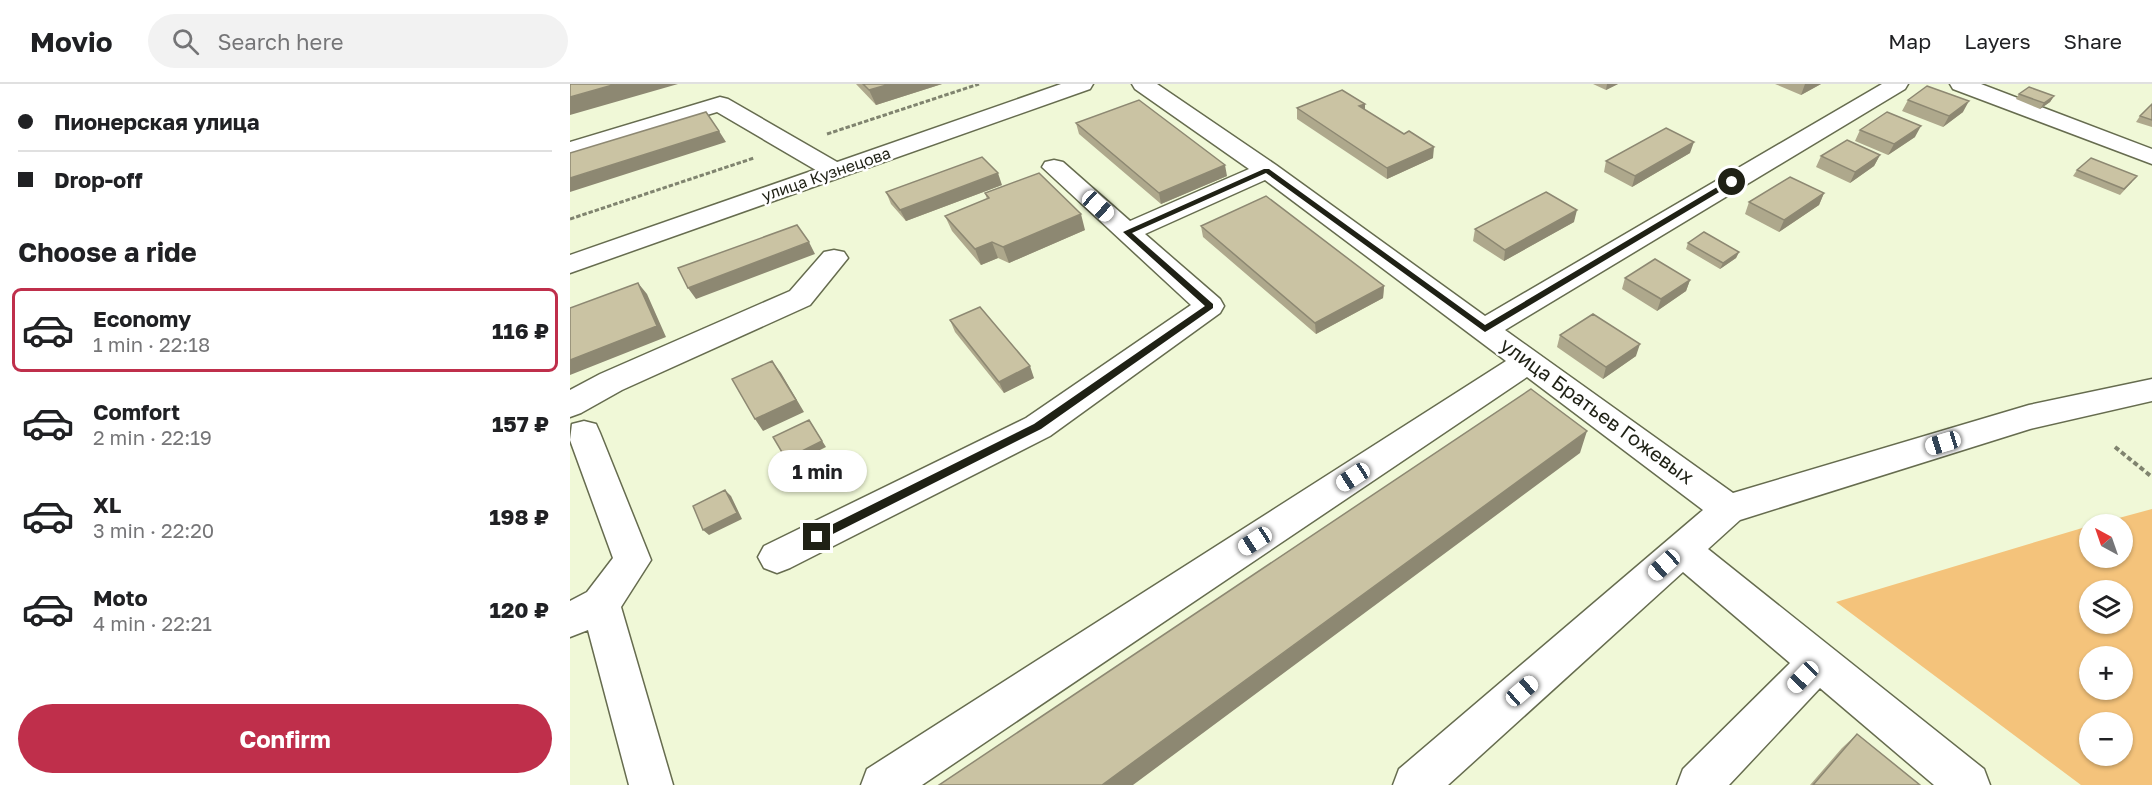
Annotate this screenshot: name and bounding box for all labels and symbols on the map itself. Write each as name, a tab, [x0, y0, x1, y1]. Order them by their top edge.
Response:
street label: улица Кузнецова	[759, 143, 893, 205]
route start	[1718, 168, 1745, 195]
car	[1079, 187, 1117, 225]
street label: улица Братьев Гожевых	[1496, 332, 1699, 488]
car	[1923, 429, 1963, 457]
callout: 1 min	[768, 450, 866, 492]
car	[1333, 460, 1373, 494]
north arrow	[2079, 514, 2133, 568]
route end	[803, 523, 830, 550]
car	[1235, 524, 1275, 558]
car	[1645, 546, 1683, 584]
car	[1784, 658, 1822, 696]
car	[1503, 672, 1541, 710]

